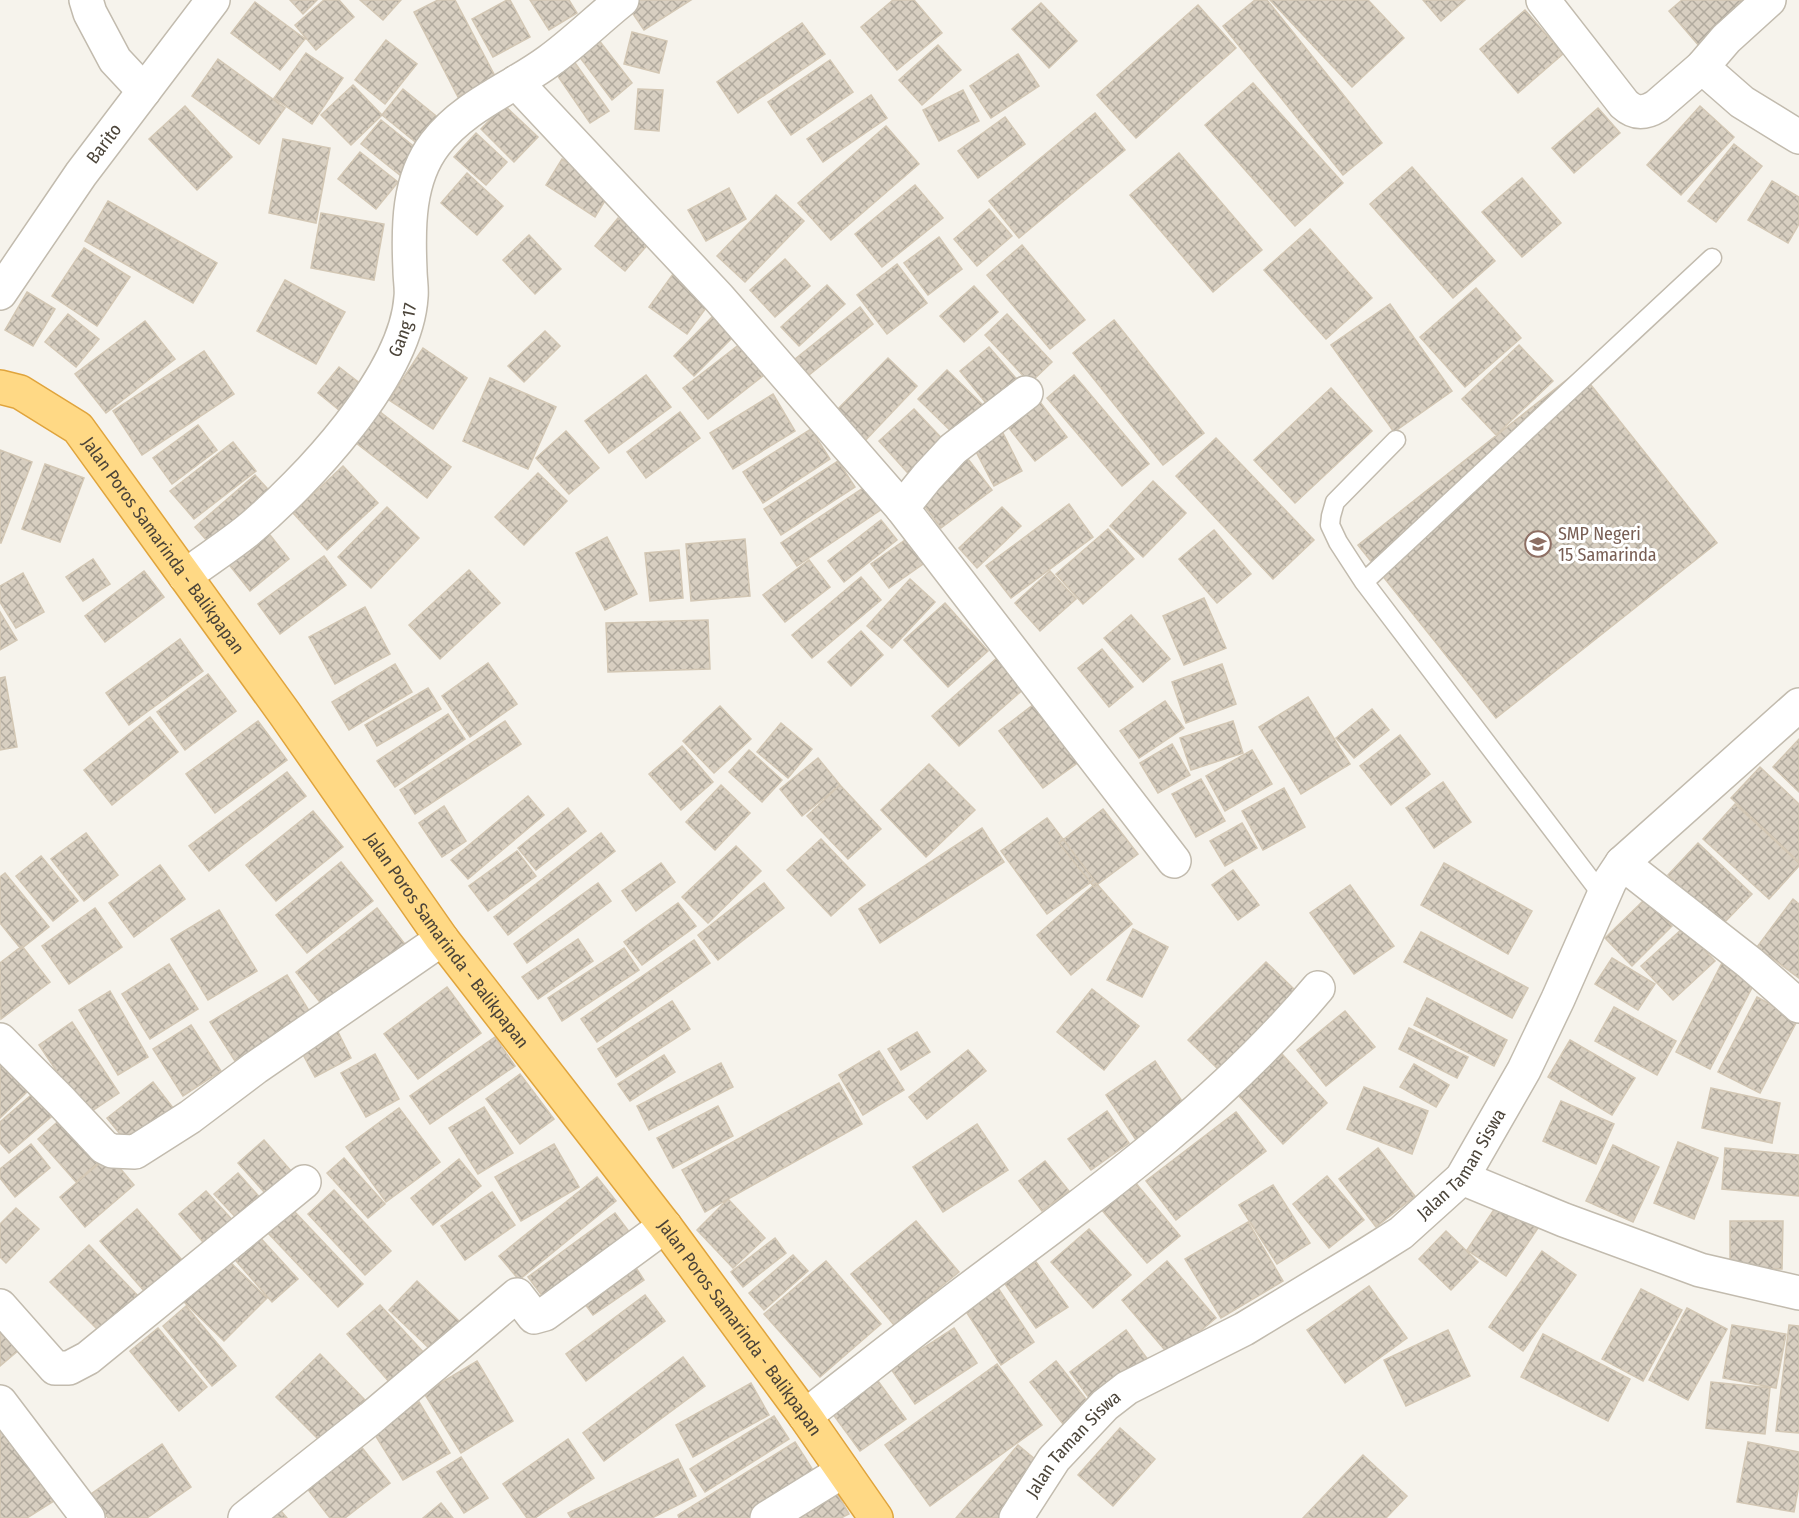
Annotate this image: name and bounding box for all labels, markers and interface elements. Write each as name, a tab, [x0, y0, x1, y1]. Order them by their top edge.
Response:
street label: Barito	[82, 119, 126, 168]
street label: Gang 17	[384, 302, 421, 361]
street label: Jalan Poros Samarinda - Balikpapan	[77, 433, 249, 658]
place label: SMP Negeri 15 Samarinda	[1558, 523, 1657, 566]
school or university icon: SMP Negeri 15 Samarinda	[1523, 529, 1553, 559]
street label: Jalan Poros Samarinda - Balikpapan	[360, 828, 534, 1052]
street label: Jalan Taman Siswa	[1412, 1105, 1510, 1224]
street label: Jalan Poros Samarinda - Balikpapan	[653, 1215, 826, 1440]
street label: Jalan Taman Siswa	[1021, 1386, 1125, 1502]

